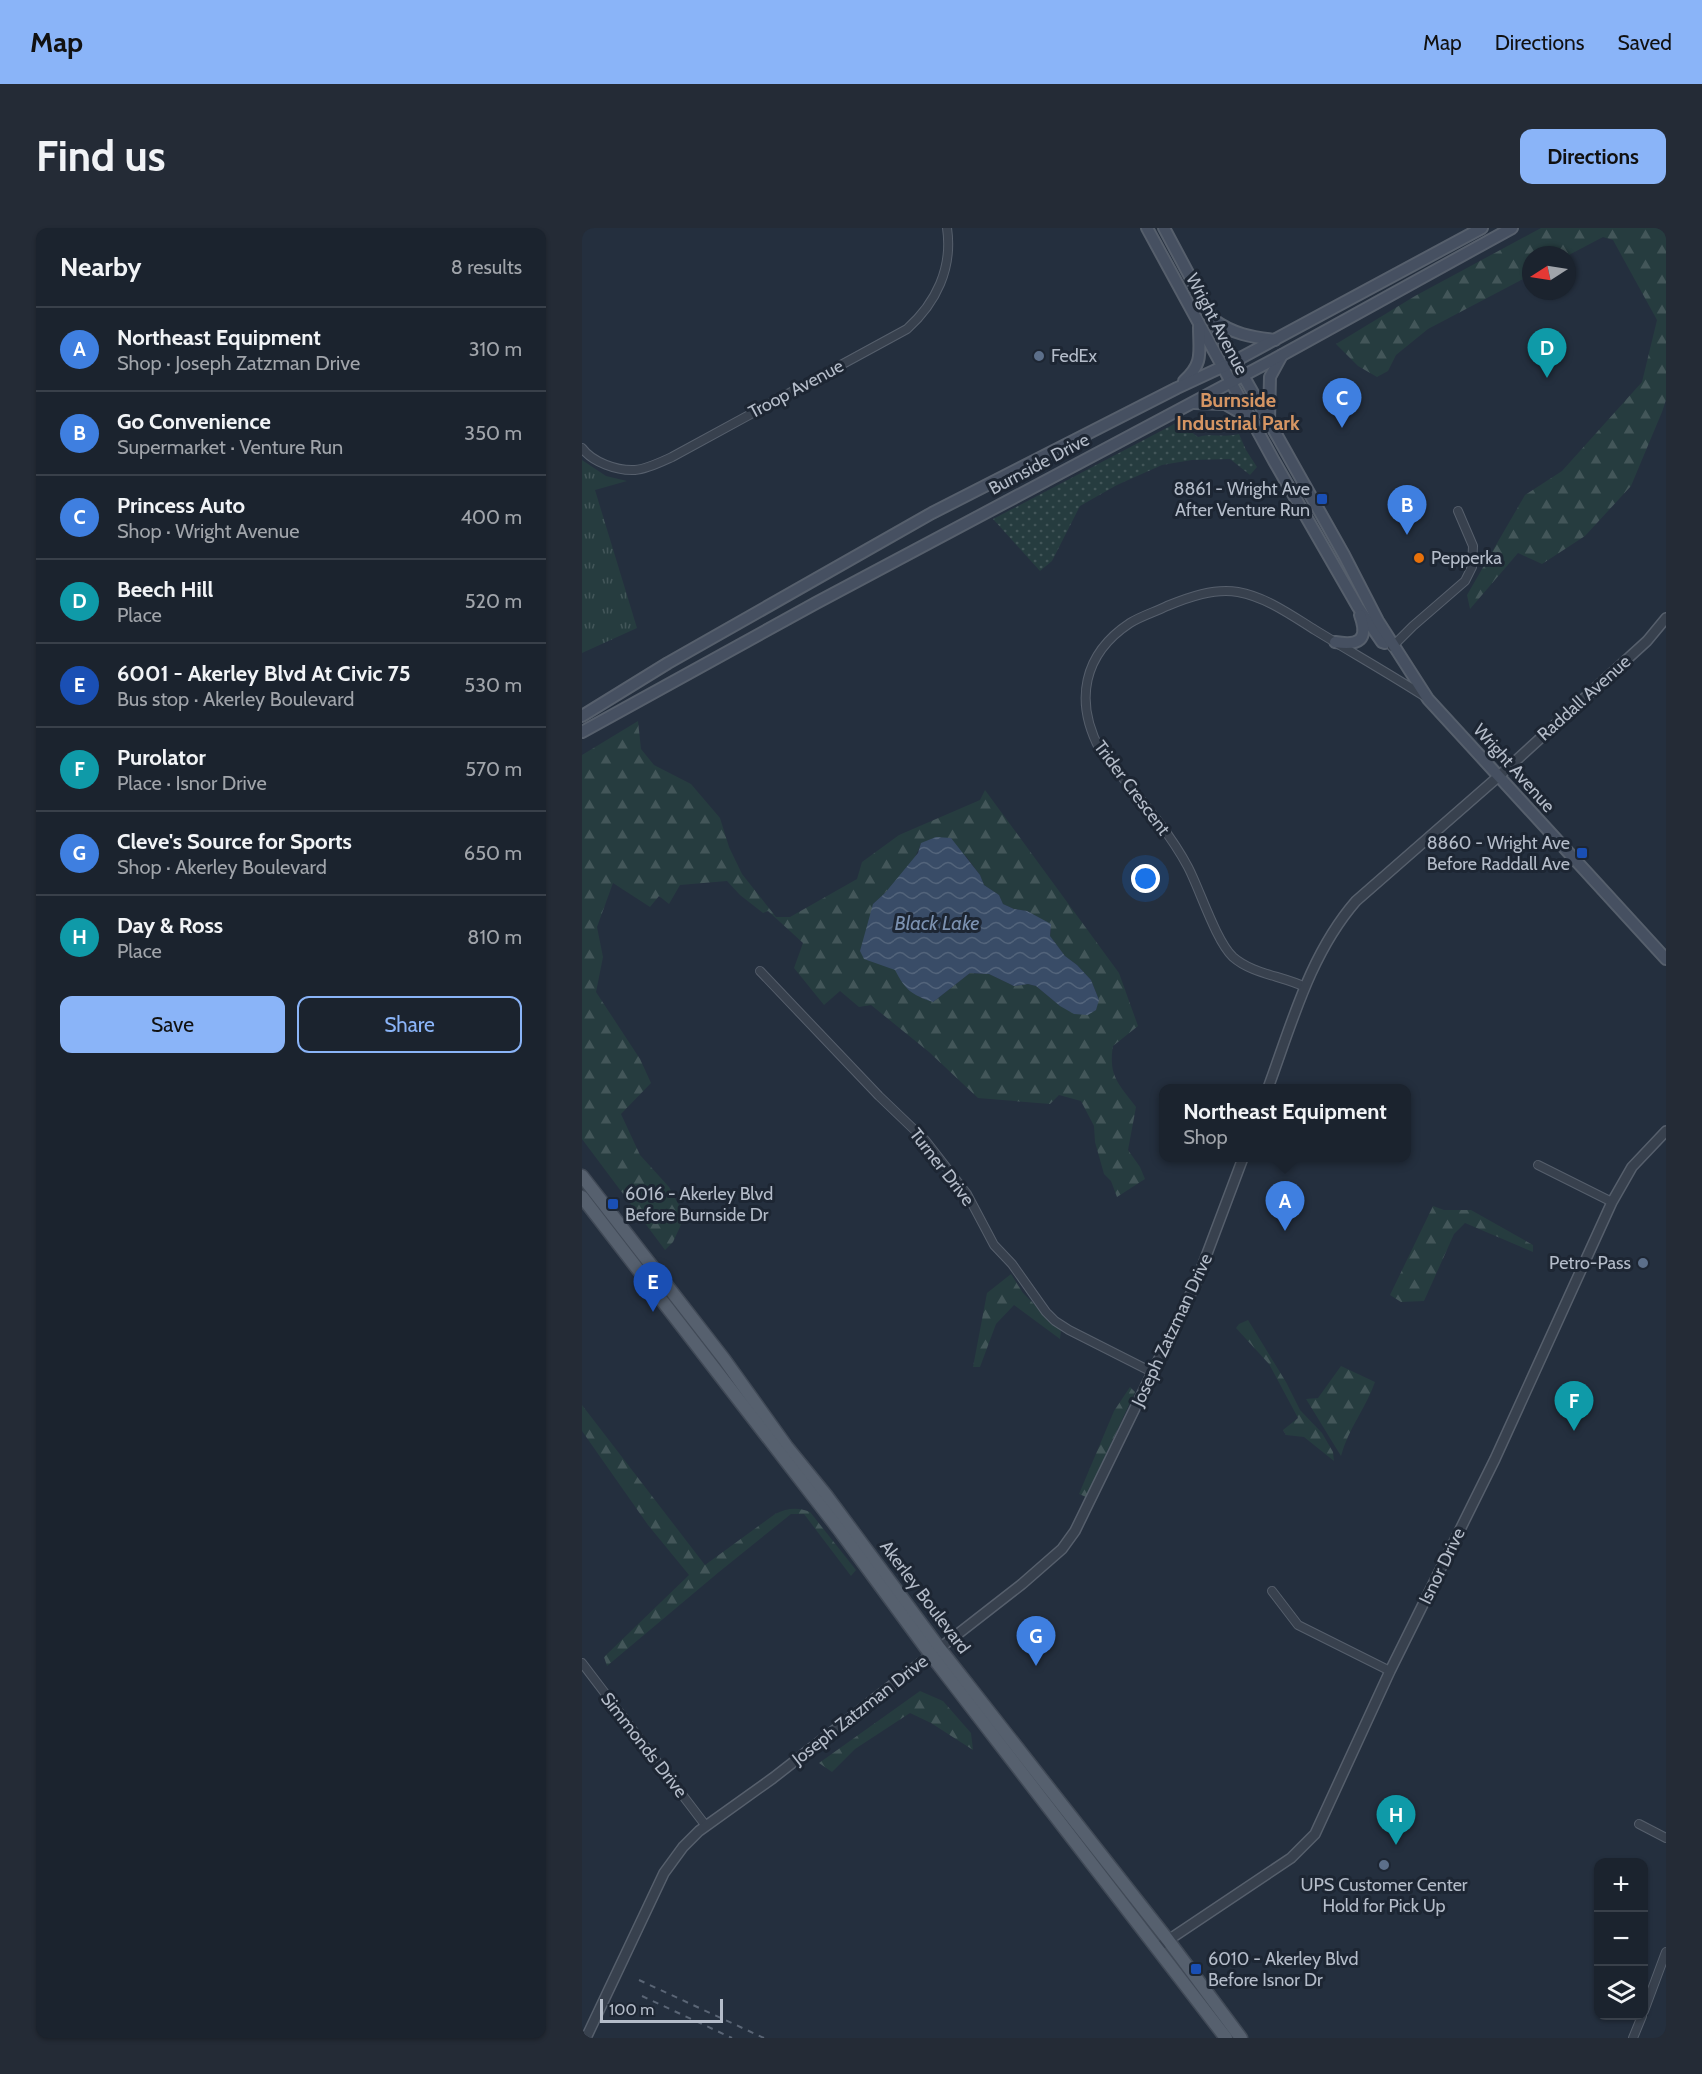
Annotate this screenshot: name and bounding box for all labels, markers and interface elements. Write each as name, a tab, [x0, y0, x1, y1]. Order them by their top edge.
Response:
text: Map	[30, 25, 83, 59]
text: Map	[1423, 30, 1462, 55]
text: Directions	[1495, 30, 1584, 55]
text: Saved	[1617, 30, 1672, 55]
button: Directions	[1520, 129, 1666, 184]
text: Find us	[36, 130, 165, 182]
north arrow	[1522, 246, 1576, 300]
text: Nearby	[60, 251, 141, 283]
text: 8 results	[451, 255, 522, 279]
street label: Wright Avenue	[1181, 270, 1253, 378]
text: Northeast Equipment	[117, 324, 321, 351]
pin: D	[1528, 328, 1566, 378]
text: A	[73, 337, 86, 361]
text: 310 m	[469, 337, 522, 361]
place label: FedEx	[1051, 345, 1098, 367]
marker: FedEx	[1032, 349, 1046, 363]
text: Shop · Joseph Zatzman Drive	[117, 351, 360, 375]
street label: Troop Avenue	[745, 355, 847, 423]
pin: C	[1322, 378, 1362, 428]
district label: Burnside Industrial Park	[1176, 388, 1300, 435]
text: Go Convenience	[117, 408, 271, 435]
text: B	[73, 421, 86, 445]
text: 350 m	[464, 421, 522, 445]
street label: Burnside Drive	[985, 428, 1093, 500]
text: Supermarket · Venture Run	[117, 435, 343, 459]
place label: 8861 - Wright Ave After Venture Run	[1173, 478, 1310, 521]
pin: B	[1388, 486, 1426, 535]
text: Princess Auto	[117, 492, 245, 519]
marker: 8861 - Wright Ave After Venture Run	[1315, 492, 1329, 506]
text: C	[73, 505, 86, 529]
text: 400 m	[460, 505, 522, 529]
text: Shop · Wright Avenue	[117, 519, 299, 543]
place label: Pepperka	[1431, 547, 1502, 569]
marker: Pepperka	[1412, 551, 1426, 565]
text: Beech Hill	[117, 576, 213, 603]
text: D	[72, 589, 87, 613]
text: 520 m	[465, 589, 522, 613]
text: Place	[117, 603, 162, 627]
street label: Raddall Avenue	[1533, 650, 1635, 746]
text: 6001 - Akerley Blvd At Civic 75	[117, 660, 410, 687]
text: E	[74, 673, 85, 697]
text: 530 m	[464, 673, 522, 697]
text: Bus stop · Akerley Boulevard	[117, 687, 354, 711]
street label: Wright Avenue	[1468, 719, 1560, 817]
street label: Trider Crescent	[1089, 736, 1175, 840]
text: Purolator	[117, 744, 206, 771]
text: F	[74, 757, 85, 781]
text: 570 m	[465, 757, 522, 781]
text: Place · Isnor Drive	[117, 771, 267, 795]
text: Cleve's Source for Sports	[117, 828, 352, 855]
place label: 8860 - Wright Ave Before Raddall Ave	[1427, 832, 1570, 875]
text: G	[73, 841, 86, 865]
text: 650 m	[464, 841, 522, 865]
marker: 8860 - Wright Ave Before Raddall Ave	[1575, 846, 1589, 860]
text: Shop · Akerley Boulevard	[117, 855, 327, 879]
your location	[1131, 864, 1160, 893]
water label: Black Lake	[894, 911, 980, 935]
text: Day & Ross	[117, 912, 223, 939]
text: H	[72, 925, 87, 949]
text: 810 m	[467, 925, 522, 949]
text: Place	[117, 939, 162, 963]
button: Save	[60, 996, 285, 1053]
button: Share	[297, 996, 522, 1053]
popup	[1159, 1084, 1411, 1162]
text: Northeast Equipment	[1183, 1098, 1387, 1125]
street label: Turner Drive	[905, 1124, 979, 1210]
text: Shop	[1183, 1125, 1228, 1149]
pin: A	[1266, 1182, 1304, 1231]
place label: 6016 - Akerley Blvd Before Burnside Dr	[625, 1183, 773, 1226]
marker: 6016 - Akerley Blvd Before Burnside Dr	[606, 1197, 620, 1211]
street label: Joseph Zatzman Drive	[1126, 1250, 1217, 1411]
place label: Petro-Pass	[1549, 1252, 1631, 1274]
marker: Petro-Pass	[1636, 1256, 1650, 1270]
pin: E	[634, 1262, 672, 1312]
pin: F	[1554, 1382, 1594, 1431]
street label: Isnor Drive	[1414, 1524, 1470, 1608]
street label: Akerley Boulevard	[875, 1536, 975, 1658]
pin: G	[1016, 1616, 1056, 1666]
street label: Joseph Zatzman Drive	[787, 1650, 932, 1770]
street label: Simmonds Drive	[596, 1688, 692, 1802]
pin: H	[1376, 1796, 1416, 1845]
marker: UPS Customer Center Hold for Pick Up	[1377, 1858, 1391, 1872]
map controls	[1594, 1858, 1648, 2020]
button: +	[1594, 1858, 1648, 1912]
place label: UPS Customer Center Hold for Pick Up	[1300, 1874, 1468, 1917]
button: −	[1594, 1912, 1648, 1966]
place label: 6010 - Akerley Blvd Before Isnor Dr	[1208, 1948, 1358, 1991]
marker: 6010 - Akerley Blvd Before Isnor Dr	[1189, 1962, 1203, 1976]
button: layers	[1594, 1966, 1648, 2020]
scale bar	[600, 1996, 723, 2024]
text: 100 m	[609, 2000, 654, 2019]

